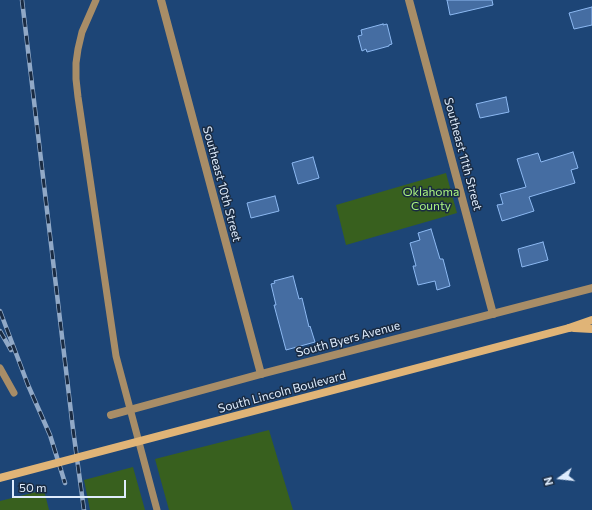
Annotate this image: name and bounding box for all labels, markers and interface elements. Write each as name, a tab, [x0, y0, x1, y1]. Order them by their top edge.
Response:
street label: Southeast 11th Street	[441, 96, 485, 212]
street label: Southeast 10th Street	[200, 125, 244, 243]
park label: Oklahoma County	[403, 185, 459, 213]
street label: South Byers Avenue	[294, 318, 402, 360]
street label: South Lincoln Boulevard	[216, 368, 348, 416]
north arrow	[540, 458, 580, 498]
scale bar	[14, 472, 128, 498]
text: N	[541, 476, 555, 487]
text: 50 m	[19, 480, 47, 494]

